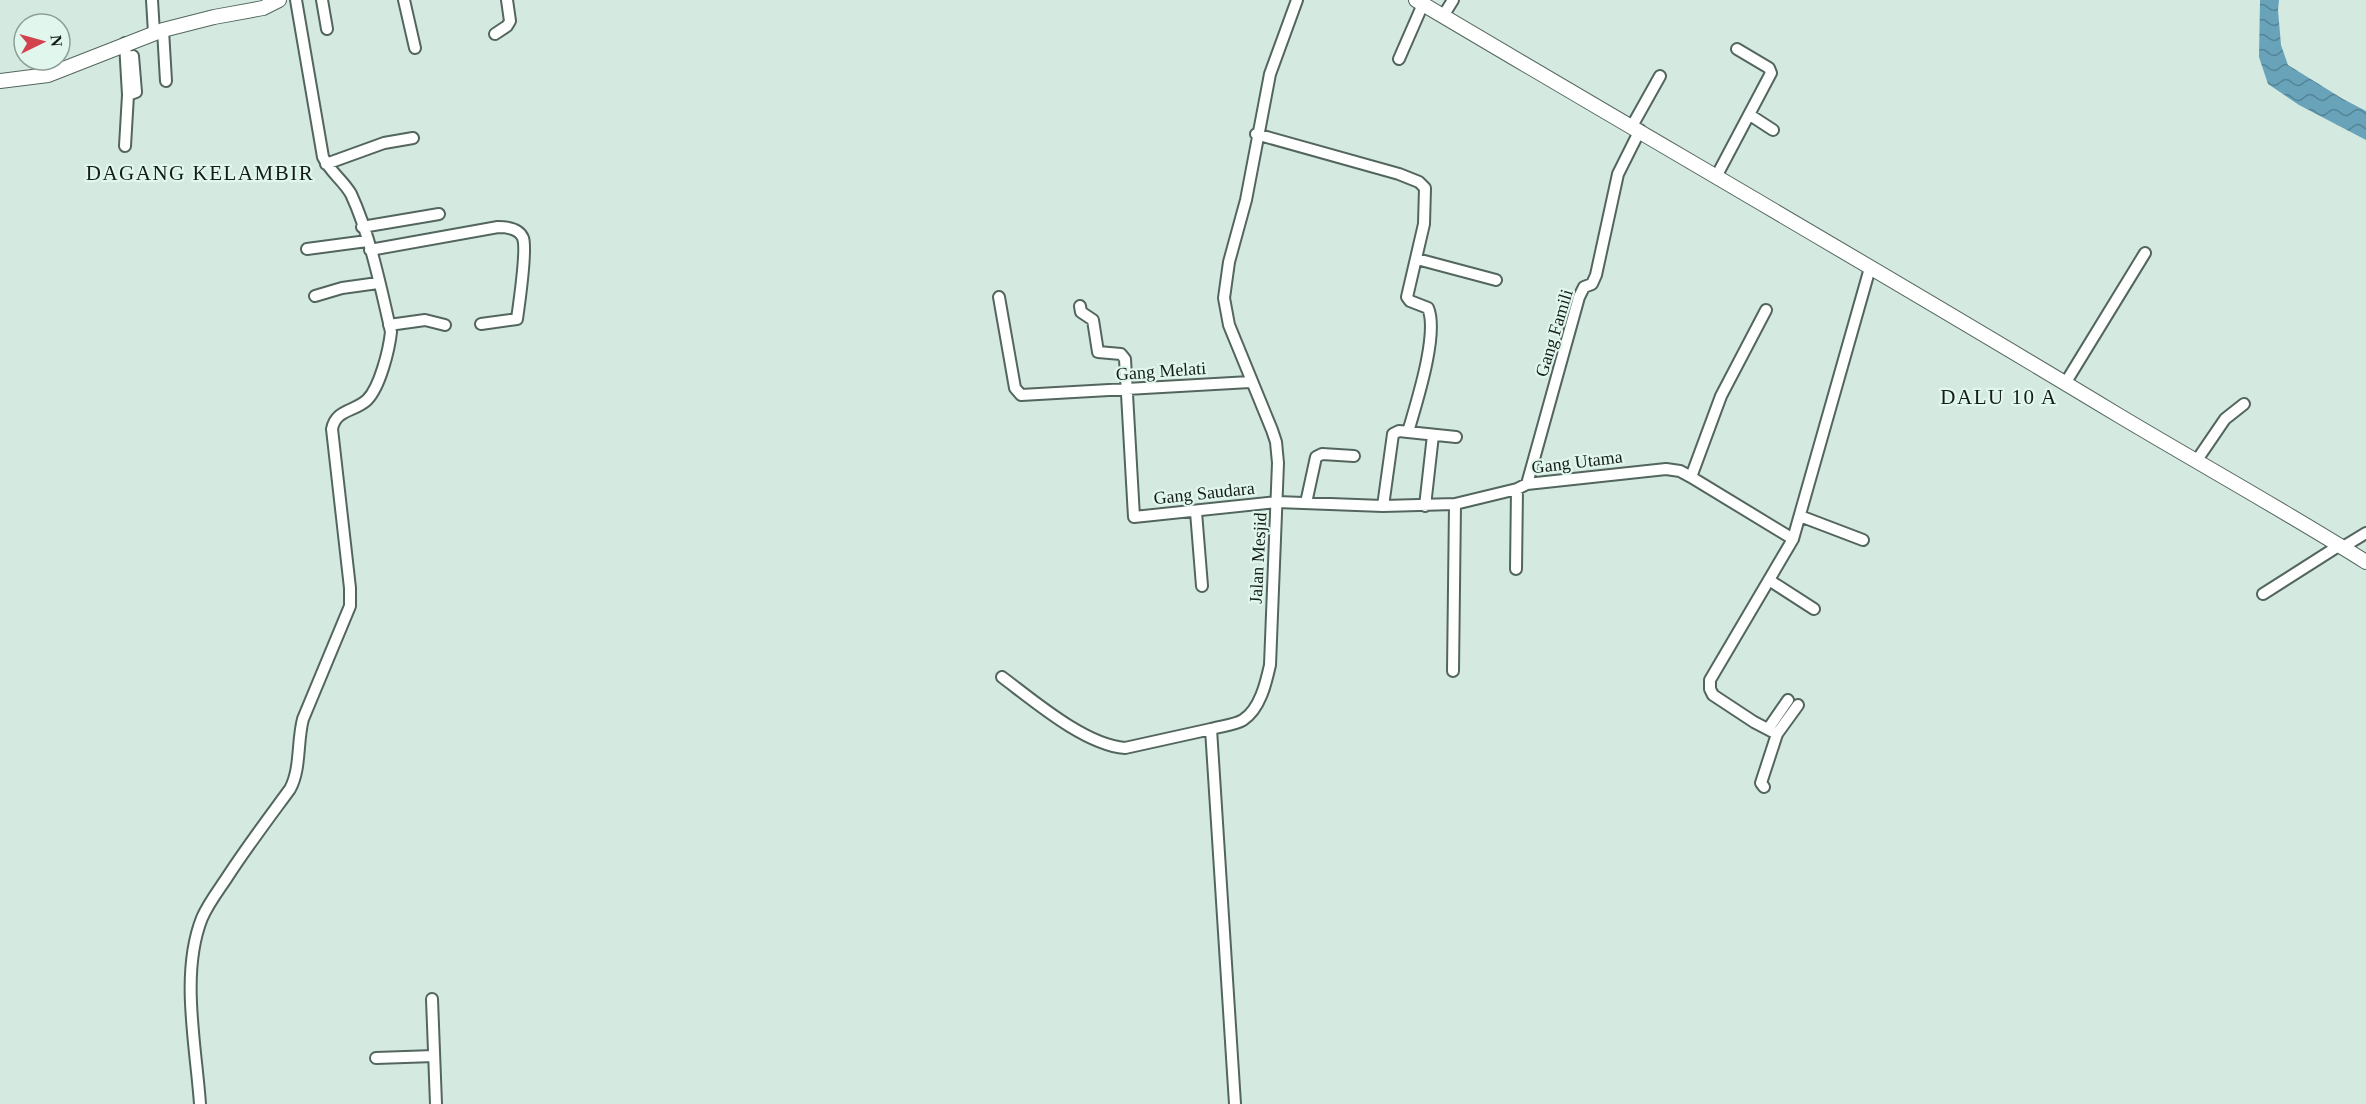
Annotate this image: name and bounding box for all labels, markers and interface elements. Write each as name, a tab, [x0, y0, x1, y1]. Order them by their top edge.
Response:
north arrow	[12, 12, 72, 72]
text: N	[47, 34, 65, 48]
district label: DAGANG KELAMBIR	[86, 161, 314, 185]
street label: Gang Famili	[1531, 287, 1577, 379]
street label: Gang Melati	[1115, 358, 1207, 384]
district label: DALU 10 A	[1940, 385, 2058, 409]
street label: Gang Utama	[1530, 446, 1624, 477]
street label: Gang Saudara	[1152, 478, 1256, 508]
street label: Jalan Mesjid	[1246, 512, 1270, 604]

